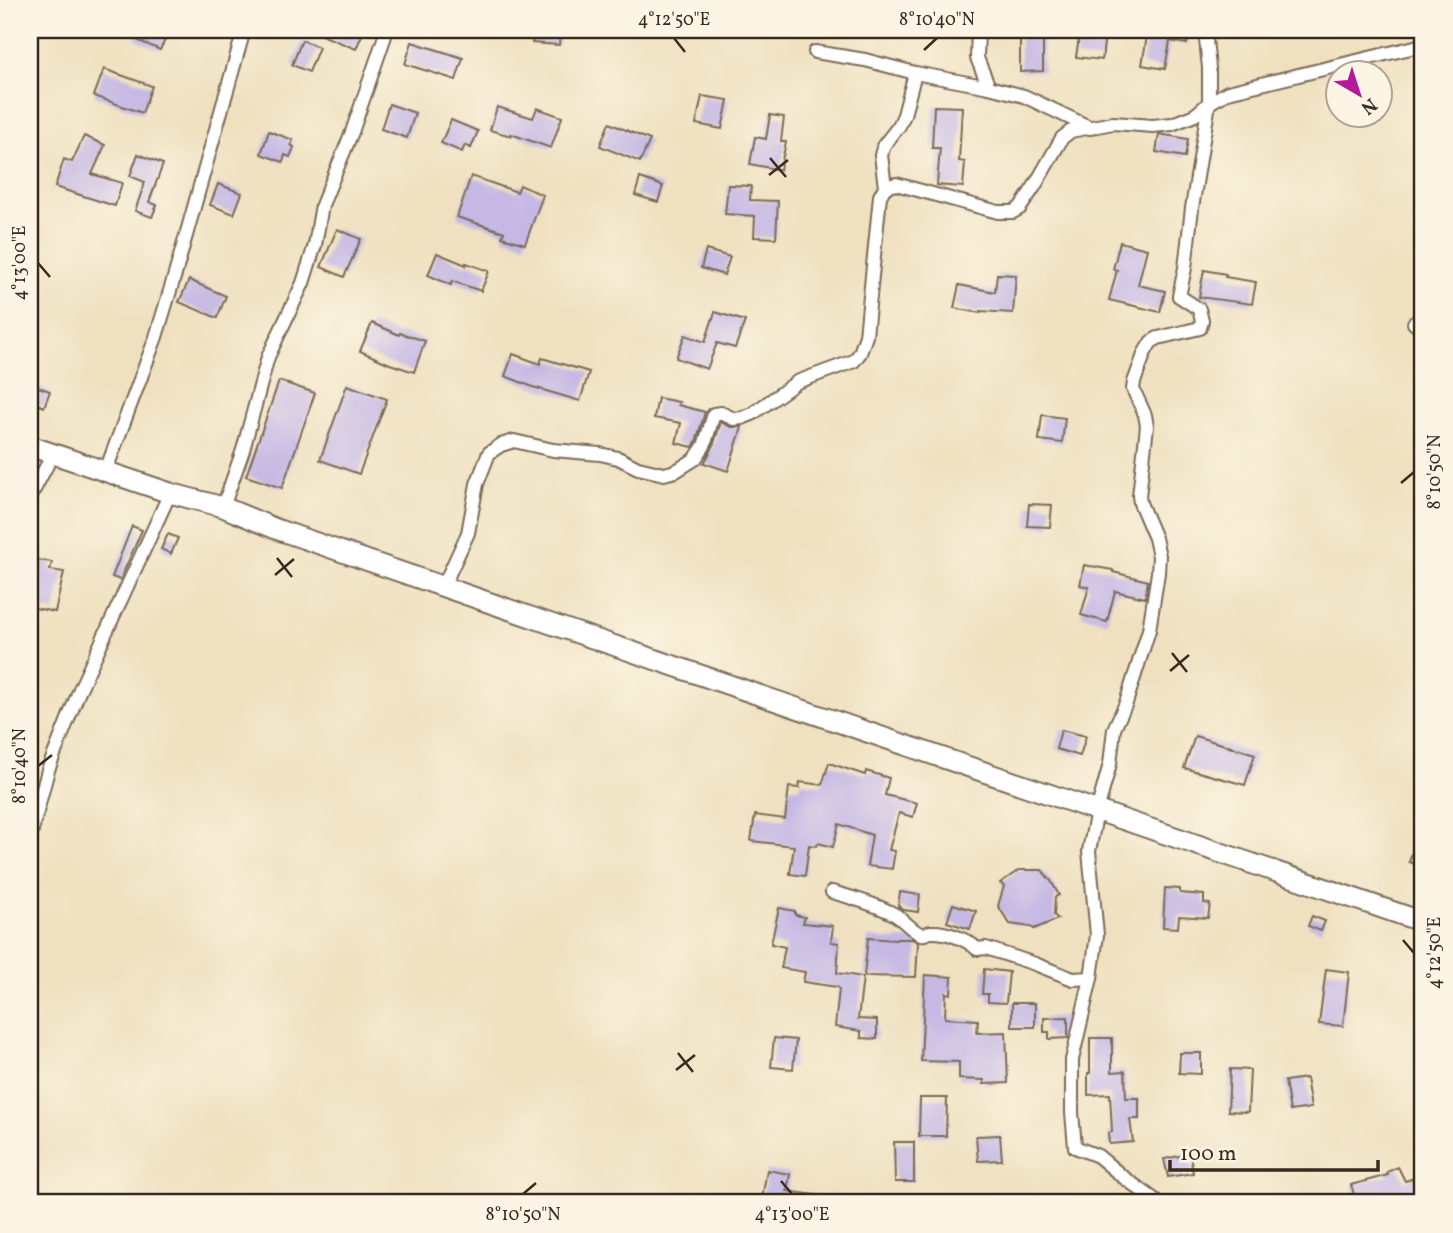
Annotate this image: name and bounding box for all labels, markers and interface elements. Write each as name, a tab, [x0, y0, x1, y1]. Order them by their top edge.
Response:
text: 4°12'50"E	[638, 8, 710, 33]
text: 8°10'40"N	[899, 8, 975, 33]
north arrow	[1324, 60, 1394, 130]
text: N	[1355, 91, 1382, 120]
text: 4°13'00"E	[8, 225, 33, 301]
text: 8°10'50"N	[1423, 434, 1448, 510]
text: 8°10'40"N	[8, 728, 33, 804]
text: 4°12'50"E	[1423, 917, 1448, 989]
scale bar	[1170, 1128, 1378, 1172]
text: 100 m	[1180, 1140, 1237, 1169]
text: 8°10'50"N	[485, 1203, 561, 1228]
text: 4°13'00"E	[755, 1203, 830, 1228]

